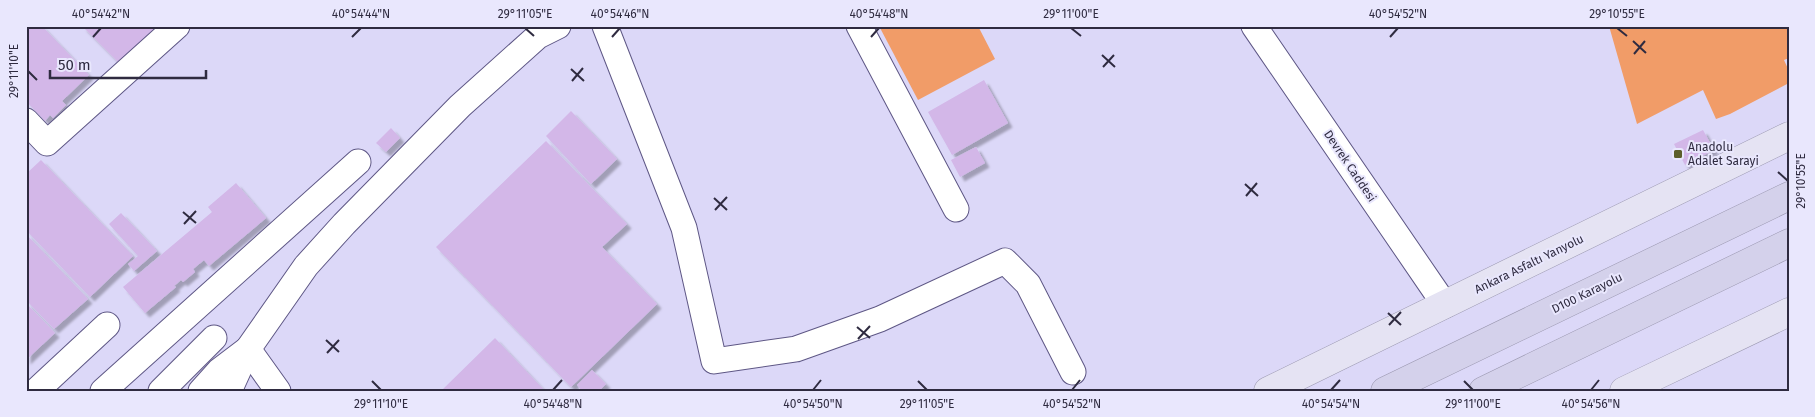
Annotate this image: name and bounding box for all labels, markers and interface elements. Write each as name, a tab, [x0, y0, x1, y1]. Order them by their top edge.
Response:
text: 40°54'42"N	[72, 7, 130, 21]
text: 40°54'44"N	[332, 7, 390, 21]
text: 29°11'05"E	[498, 7, 552, 21]
text: 40°54'46"N	[591, 7, 649, 21]
text: 40°54'48"N	[849, 7, 909, 21]
text: 29°11'00"E	[1043, 7, 1099, 21]
text: 40°54'52"N	[1369, 7, 1427, 21]
text: 29°10'55"E	[1589, 7, 1645, 21]
text: 29°11'10"E	[7, 44, 21, 98]
scale bar	[50, 48, 206, 80]
text: 50 m	[58, 56, 91, 74]
street label: Devrek Caddesi	[1321, 128, 1379, 204]
place label: Anadolu Adalet Sarayi	[1688, 140, 1759, 168]
marker: Anadolu Adalet Sarayi	[1672, 148, 1684, 160]
text: 29°10'55"E	[1794, 153, 1808, 209]
street label: Ankara Asfaltı Yanyolu	[1472, 231, 1586, 297]
street label: D100 Karayolu	[1549, 270, 1625, 316]
text: 29°11'10"E	[354, 397, 408, 411]
text: 40°54'48"N	[523, 397, 583, 411]
text: 40°54'50"N	[783, 397, 843, 411]
text: 29°11'05"E	[900, 397, 954, 411]
text: 40°54'52"N	[1043, 397, 1101, 411]
text: 40°54'54"N	[1302, 397, 1360, 411]
text: 29°11'00"E	[1445, 397, 1501, 411]
text: 40°54'56"N	[1562, 397, 1620, 411]

